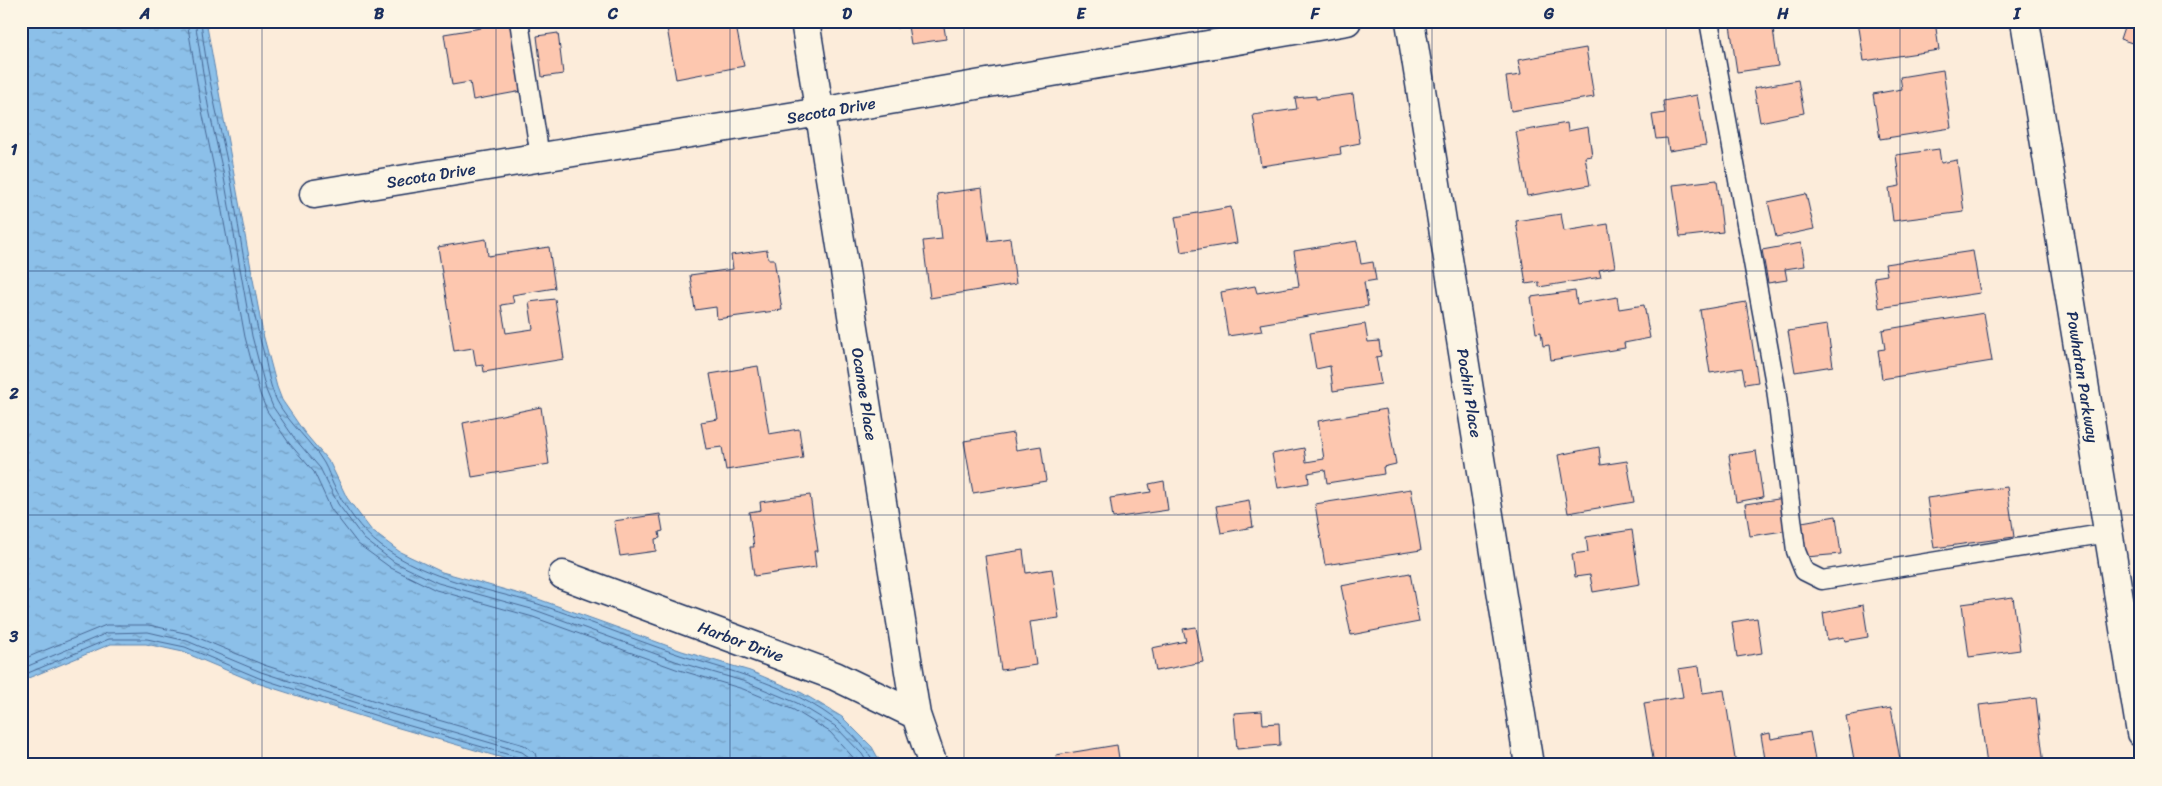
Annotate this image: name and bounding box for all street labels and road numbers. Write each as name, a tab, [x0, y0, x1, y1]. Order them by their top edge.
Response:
street label: Secota Drive	[784, 88, 878, 133]
street label: Secota Drive	[384, 154, 478, 197]
street label: Powhatan Parkway	[2058, 309, 2107, 446]
street label: Ocanoe Place	[843, 346, 886, 443]
street label: Pochin Place	[1448, 346, 1491, 440]
street label: Harbor Drive	[694, 613, 788, 670]

